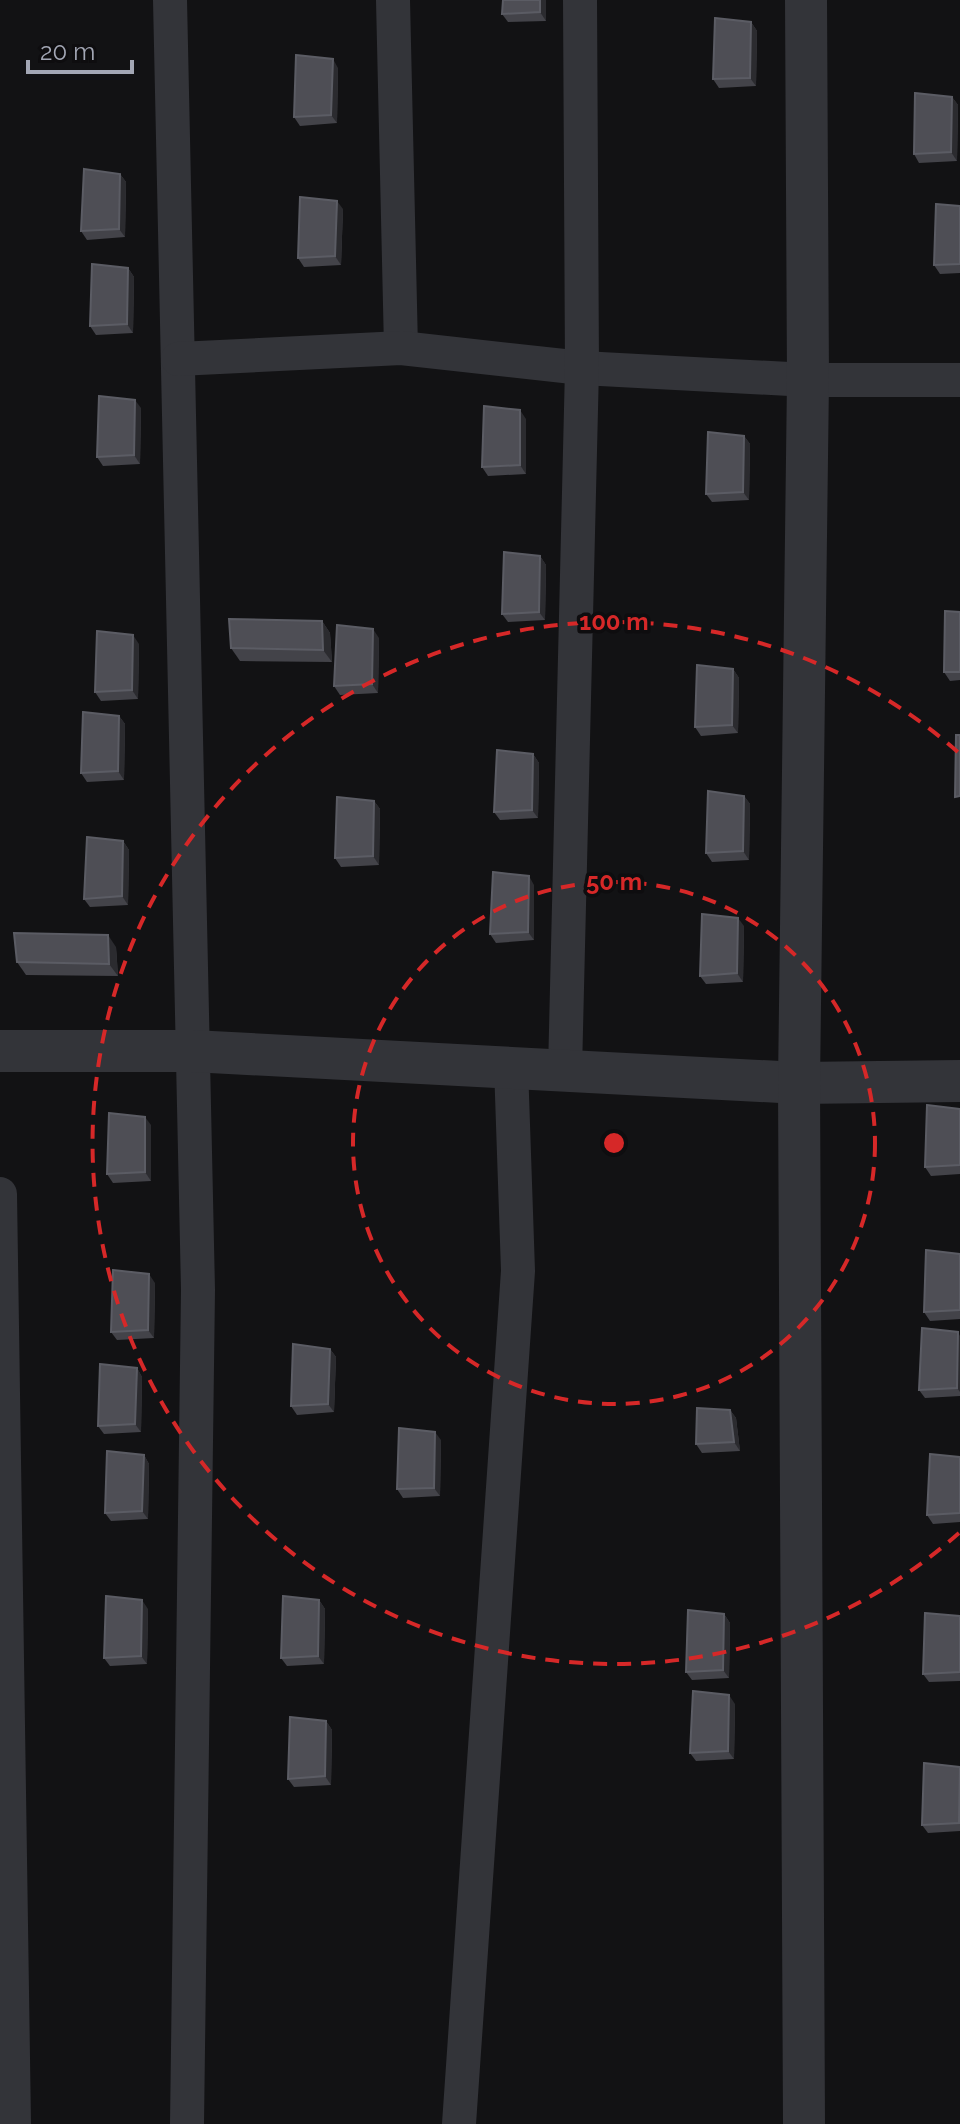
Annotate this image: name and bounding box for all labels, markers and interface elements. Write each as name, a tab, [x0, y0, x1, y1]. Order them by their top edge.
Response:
scale bar	[28, 24, 132, 74]
text: 20 m	[40, 37, 95, 66]
text: 100 m	[579, 607, 649, 636]
text: 50 m	[586, 867, 642, 896]
centre of rings	[600, 1129, 628, 1157]

